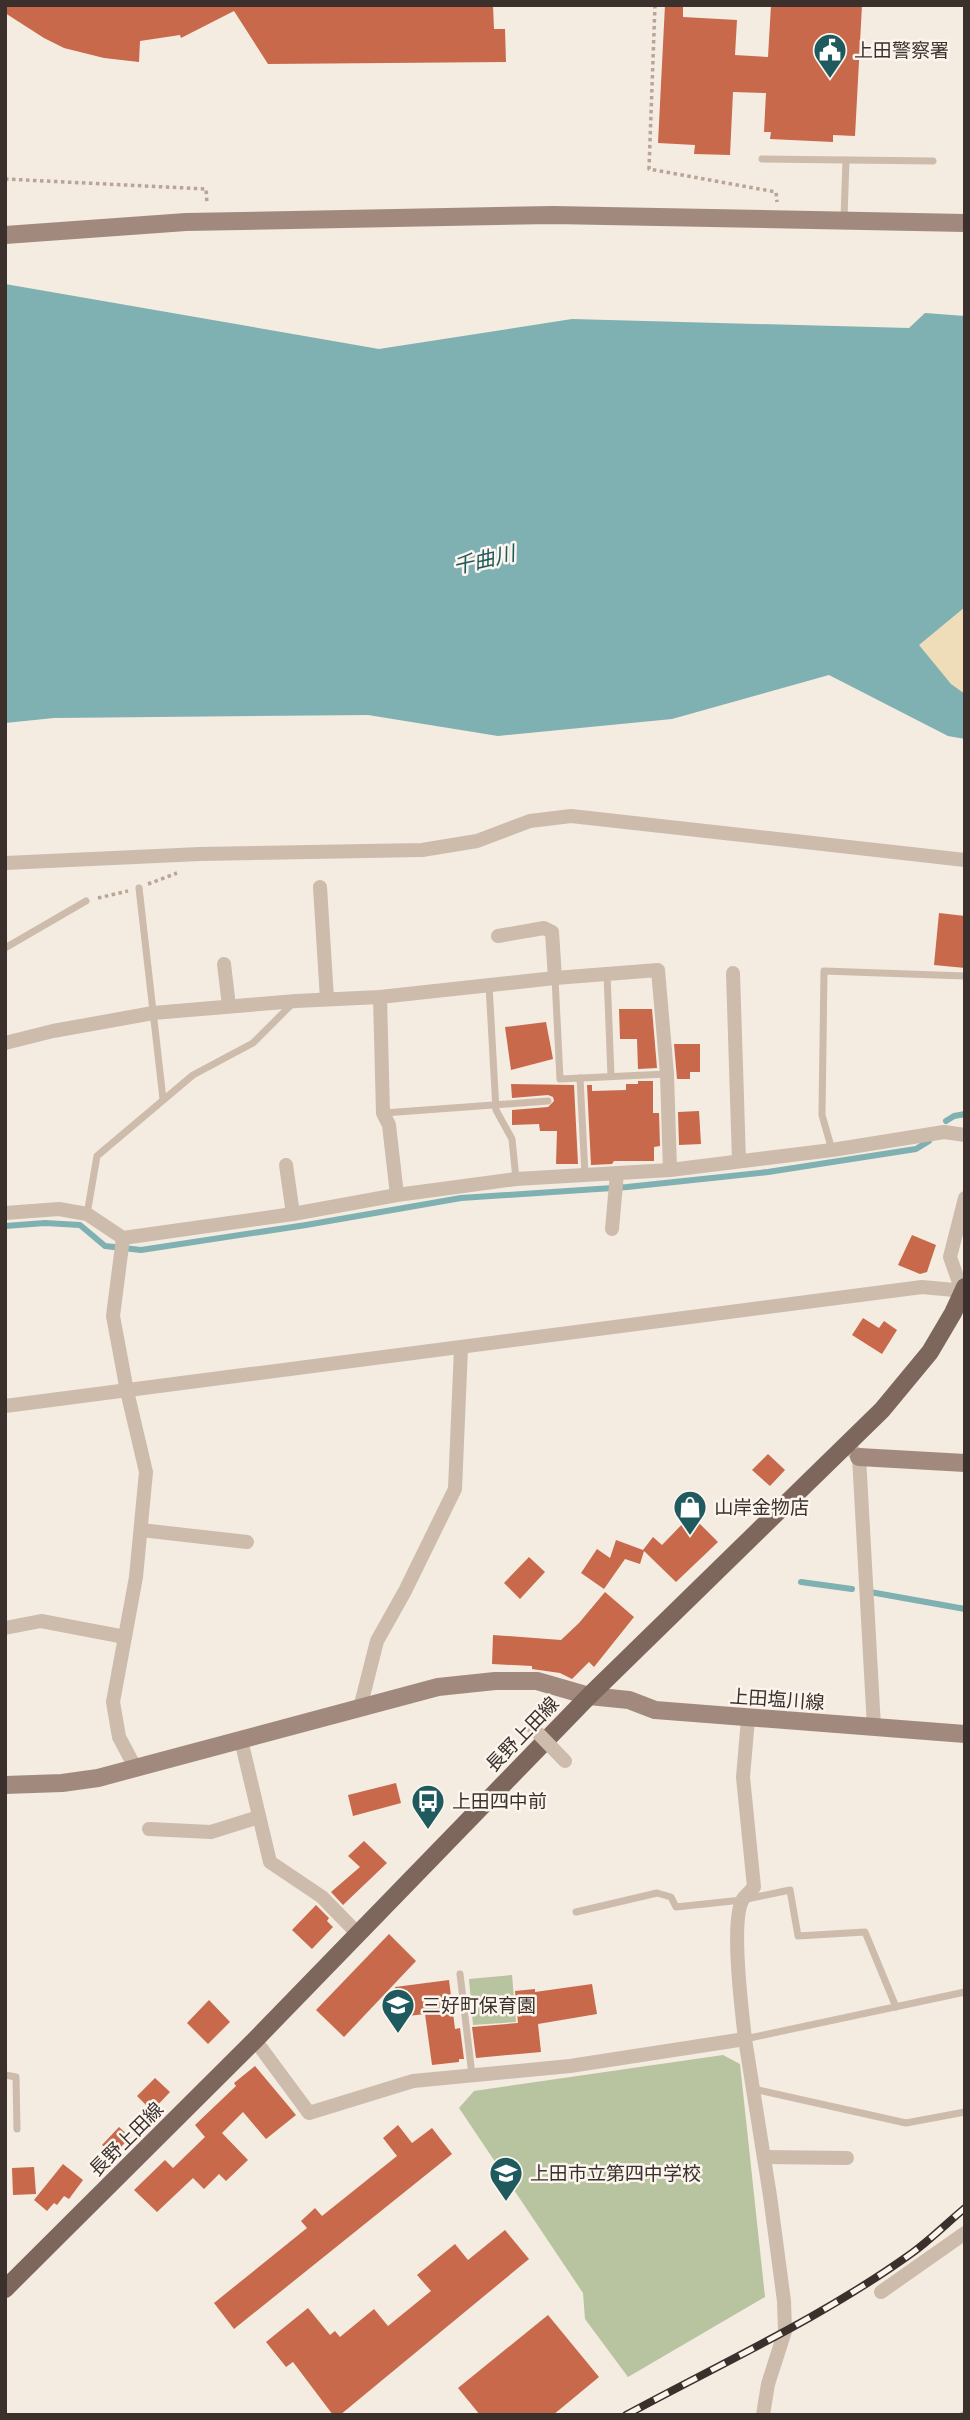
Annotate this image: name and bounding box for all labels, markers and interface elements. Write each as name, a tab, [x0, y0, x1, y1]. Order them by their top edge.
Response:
public building icon: 上田警察署	[811, 31, 849, 80]
place label: 上田警察署	[854, 39, 949, 62]
water label: 千曲川	[450, 540, 519, 579]
shop icon: 山岸金物店	[671, 1488, 709, 1537]
place label: 山岸金物店	[714, 1496, 809, 1519]
street label: 上田塩川線	[729, 1685, 825, 1714]
street label: 長野上田線	[481, 1692, 564, 1777]
bus stop icon: 上田四中前	[409, 1782, 447, 1831]
place label: 上田四中前	[452, 1790, 547, 1813]
school or university icon: 三好町保育園	[379, 1986, 417, 2035]
place label: 三好町保育園	[422, 1994, 536, 2017]
street label: 長野上田線	[85, 2098, 168, 2181]
school or university icon: 上田市立第四中学校	[487, 2154, 525, 2203]
place label: 上田市立第四中学校	[530, 2162, 701, 2185]

